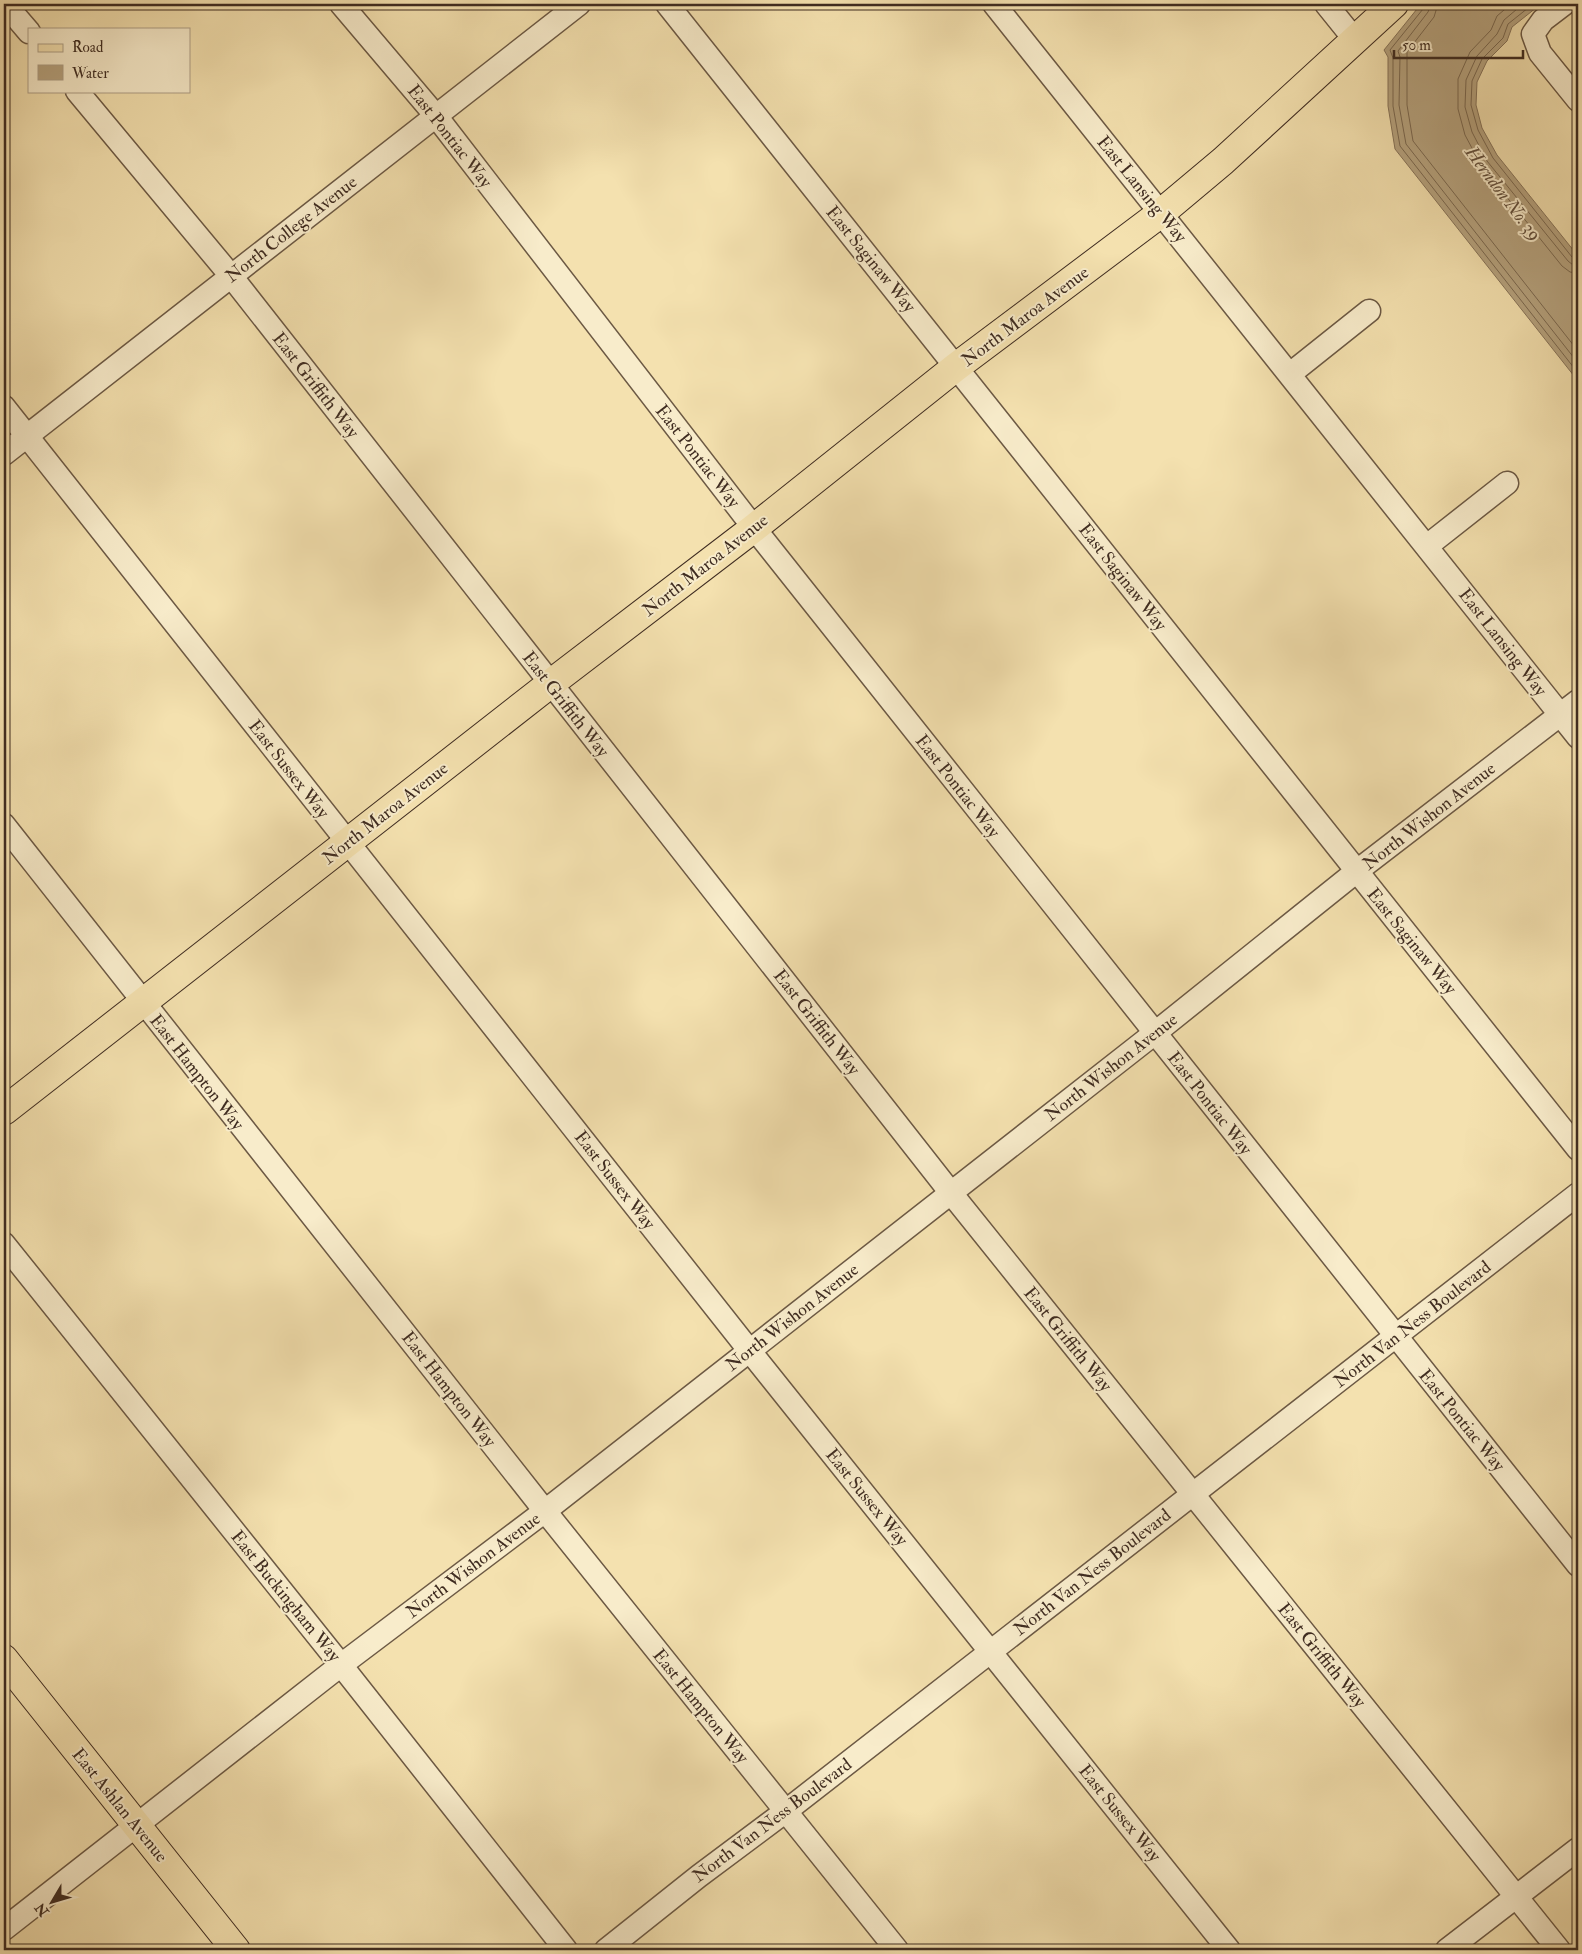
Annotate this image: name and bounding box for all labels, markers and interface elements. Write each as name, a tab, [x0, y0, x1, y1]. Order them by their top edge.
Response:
legend	[28, 28, 190, 92]
scale bar	[1394, 28, 1523, 60]
text: 50 m	[1402, 36, 1431, 55]
text: Road	[72, 38, 104, 57]
text: Water	[71, 64, 109, 83]
street label: East Pontiac Way	[402, 80, 498, 193]
street label: East Lansing Way	[1092, 131, 1192, 248]
water label: Herndon No. 39	[1459, 140, 1547, 246]
street label: North College Avenue	[221, 171, 362, 288]
street label: East Saginaw Way	[821, 201, 921, 318]
street label: North Maroa Avenue	[957, 261, 1094, 372]
street label: East Griffith Way	[267, 328, 365, 444]
street label: East Pontiac Way	[650, 400, 746, 513]
street label: North Maroa Avenue	[638, 509, 773, 622]
street label: East Saginaw Way	[1073, 519, 1172, 637]
street label: East Lansing Way	[1453, 584, 1553, 702]
street label: East Griffith Way	[517, 647, 615, 763]
street label: East Sussex Way	[243, 715, 335, 824]
street label: East Pontiac Way	[910, 730, 1006, 843]
street label: North Maroa Avenue	[318, 757, 453, 870]
street label: North Wishon Avenue	[1358, 757, 1501, 876]
street label: East Saginaw Way	[1362, 883, 1462, 1000]
street label: East Griffith Way	[768, 965, 866, 1081]
street label: North Wishon Avenue	[1040, 1008, 1183, 1127]
street label: East Hampton Way	[144, 1010, 250, 1136]
street label: East Pontiac Way	[1162, 1047, 1258, 1160]
street label: East Sussex Way	[569, 1126, 661, 1235]
street label: North Van Ness Boulevard	[1329, 1256, 1496, 1393]
street label: North Wishon Avenue	[721, 1258, 864, 1377]
street label: East Griffith Way	[1018, 1282, 1118, 1397]
street label: East Hampton Way	[396, 1327, 502, 1453]
street label: East Pontiac Way	[1413, 1365, 1511, 1477]
street label: East Sussex Way	[820, 1444, 914, 1552]
street label: North Van Ness Boulevard	[1009, 1504, 1176, 1641]
street label: North Wishon Avenue	[401, 1507, 546, 1624]
street label: East Buckingham Way	[226, 1526, 346, 1668]
street label: East Griffith Way	[1272, 1598, 1372, 1713]
street label: East Hampton Way	[647, 1644, 754, 1769]
street label: East Ashlan Avenue	[67, 1744, 173, 1867]
street label: North Van Ness Boulevard	[688, 1753, 857, 1888]
street label: East Sussex Way	[1073, 1760, 1167, 1868]
north arrow	[28, 1876, 78, 1926]
text: N	[31, 1899, 53, 1921]

